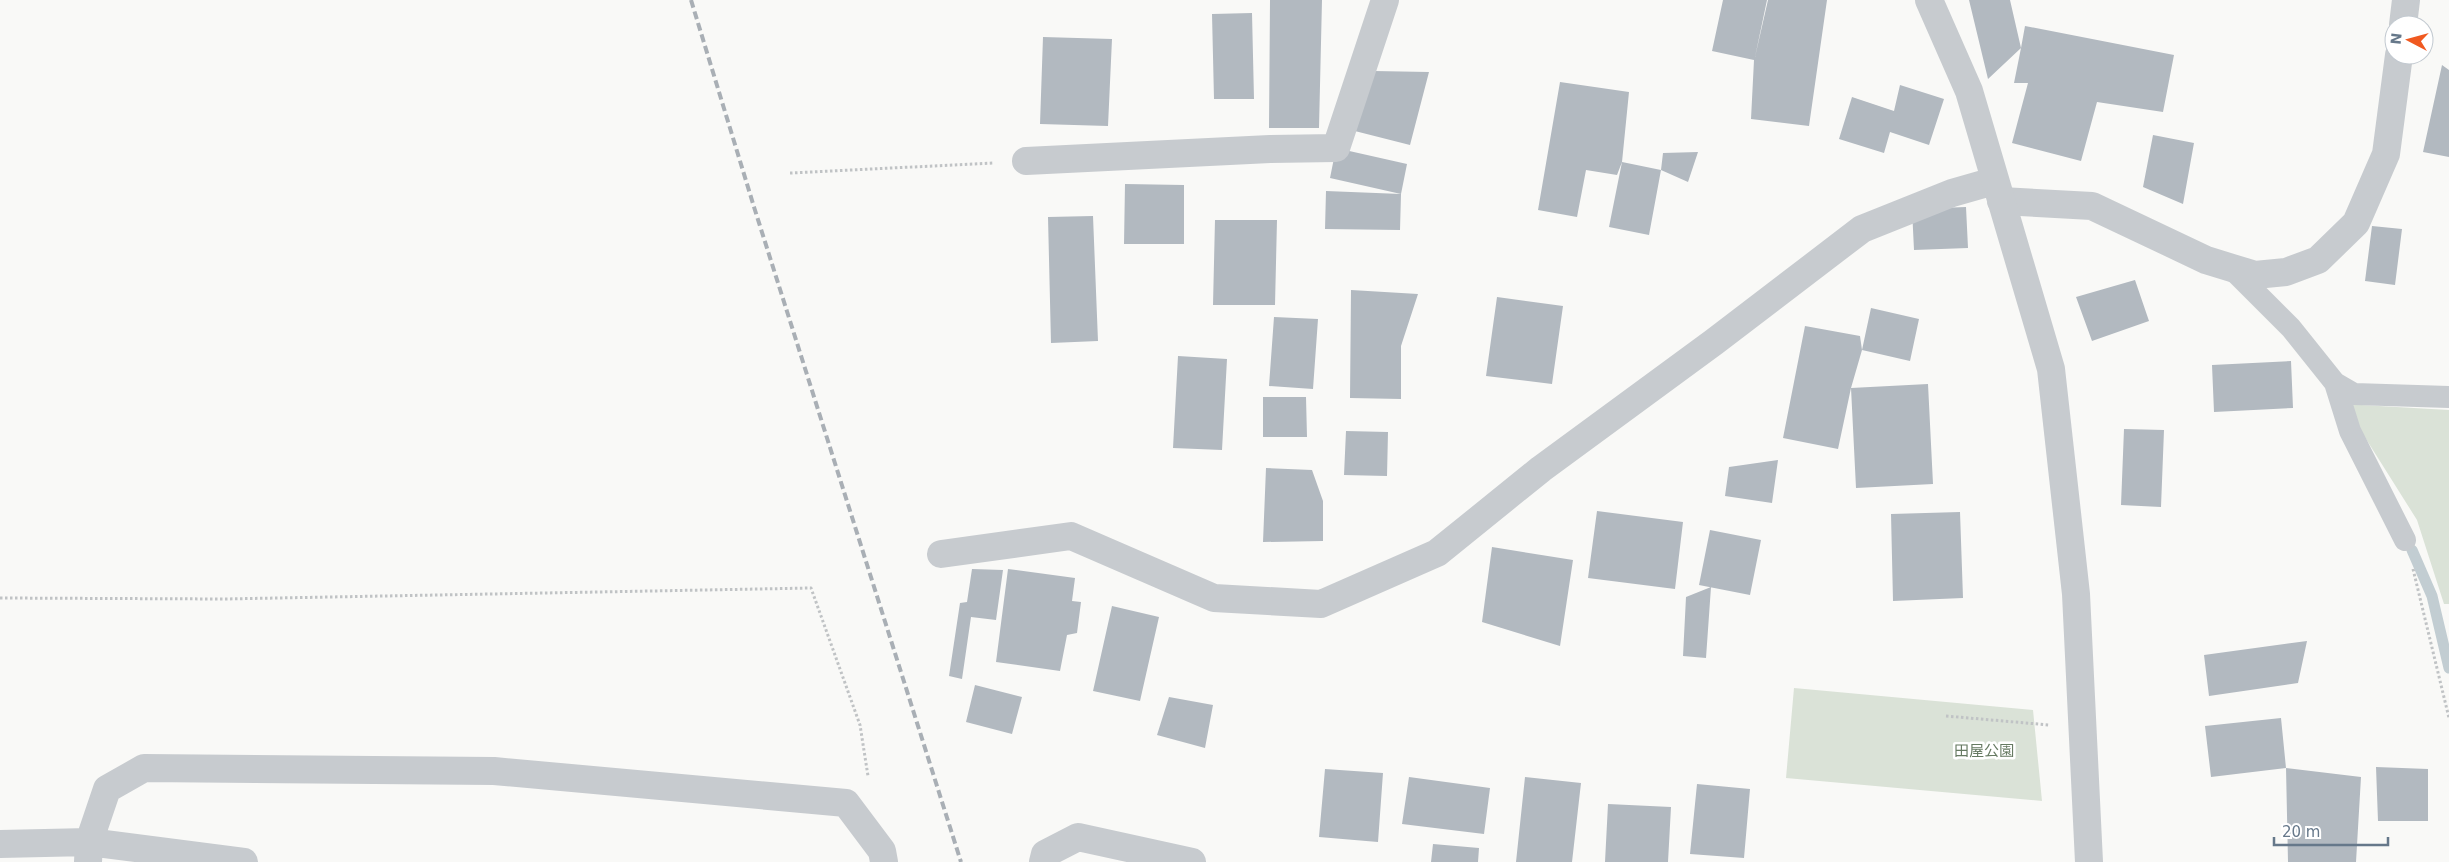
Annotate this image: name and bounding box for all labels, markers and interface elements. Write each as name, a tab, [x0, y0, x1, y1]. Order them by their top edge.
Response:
north arrow	[2384, 15, 2434, 65]
text: N	[2388, 32, 2405, 45]
park label: 田屋公園	[1954, 742, 2014, 760]
scale bar	[2274, 814, 2388, 846]
text: 20 m	[2282, 823, 2320, 841]

